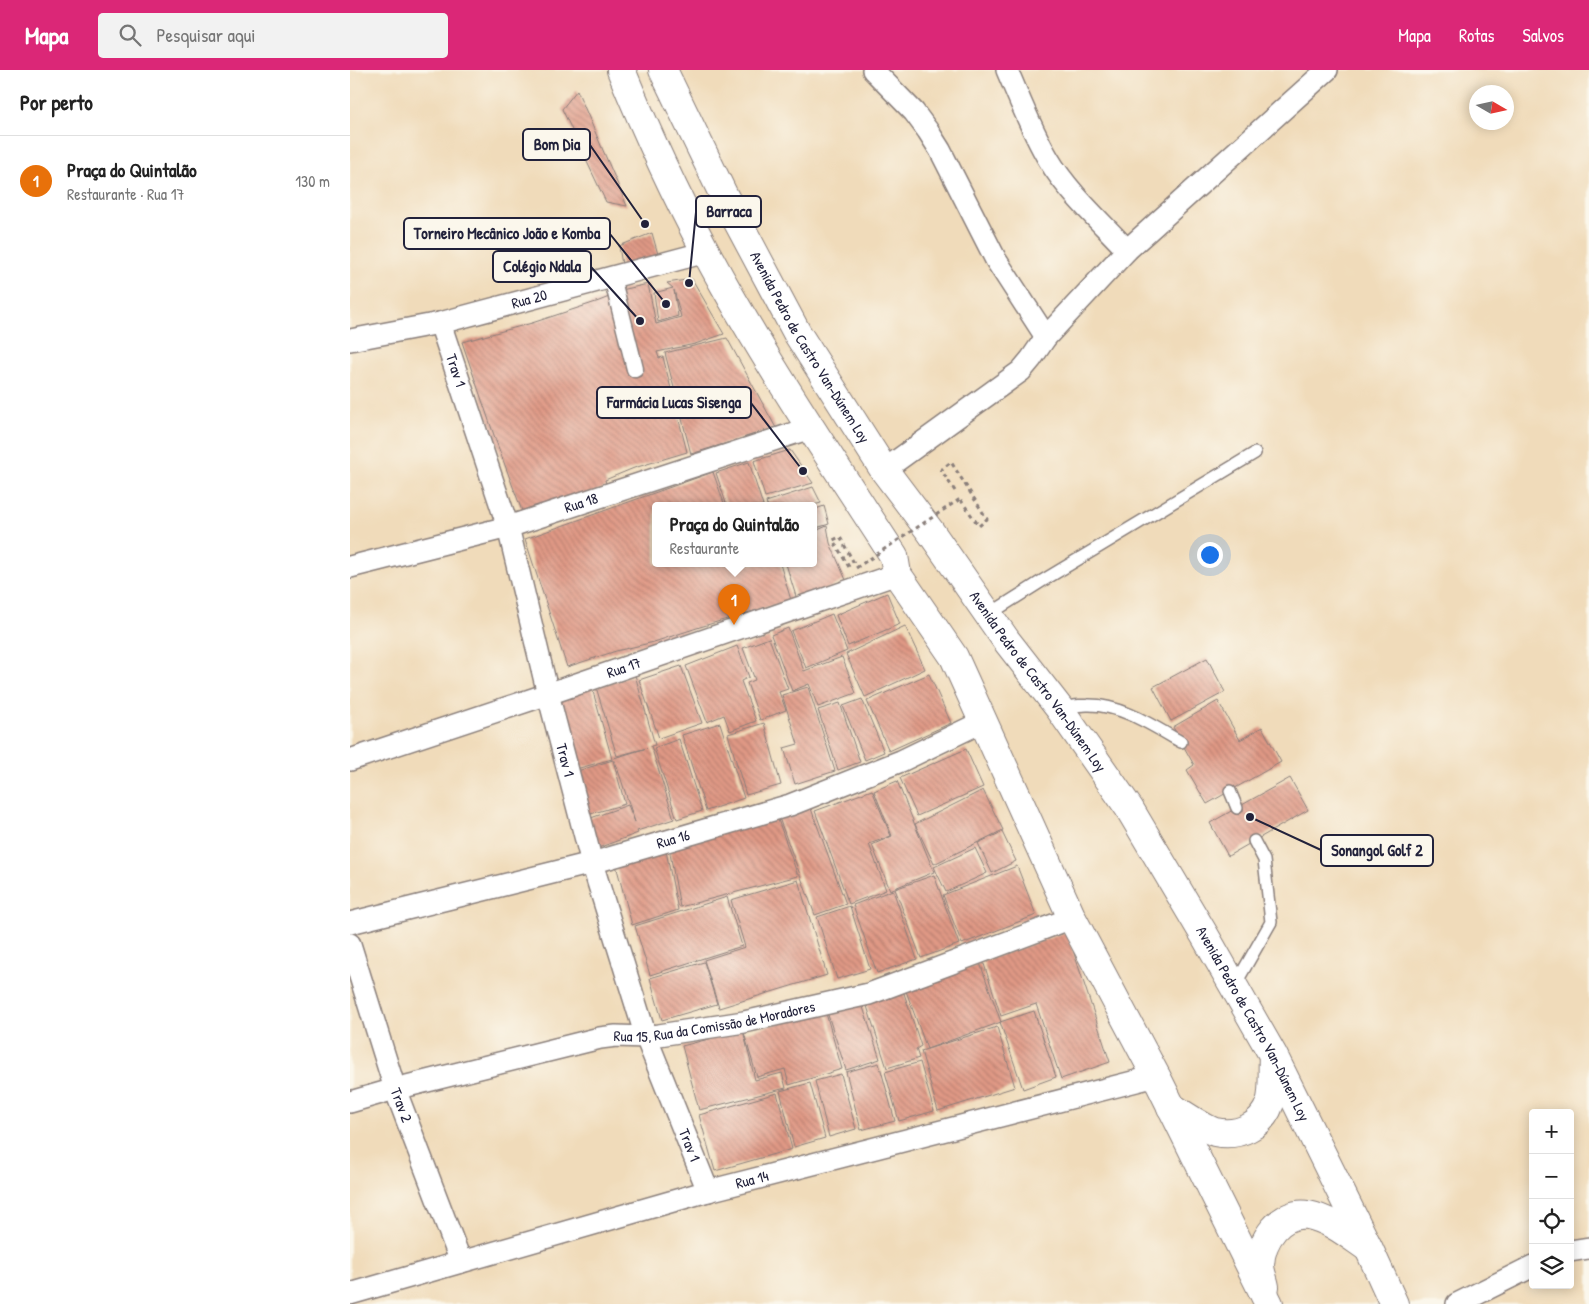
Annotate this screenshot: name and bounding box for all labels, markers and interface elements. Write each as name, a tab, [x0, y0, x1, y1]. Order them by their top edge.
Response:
search box	[98, 13, 448, 58]
text: Mapa	[25, 19, 68, 51]
icon: search	[116, 21, 144, 49]
text: Pesquisar aqui	[156, 22, 256, 48]
text: Mapa	[1398, 23, 1431, 48]
text: Rotas	[1459, 23, 1495, 48]
text: Salvos	[1523, 23, 1564, 48]
north arrow	[1469, 85, 1514, 130]
text: Por perto	[20, 88, 93, 117]
callout: Bom Dia	[523, 129, 590, 160]
text: Bom Dia	[534, 133, 581, 155]
text: Praça do Quintalão	[67, 157, 197, 183]
text: 1	[33, 170, 39, 192]
text: 130 m	[295, 170, 330, 192]
text: Restaurante · Rua 17	[67, 183, 184, 205]
callout: Barraca	[696, 196, 761, 227]
text: Barraca	[706, 200, 752, 222]
callout: Torneiro Mecânico João e Komba	[404, 218, 610, 249]
text: Torneiro Mecânico João e Komba	[413, 222, 601, 244]
street label: Avenida Pedro de Castro Van-Dúnem Loy	[745, 248, 875, 447]
callout: Colégio Ndala	[493, 251, 591, 282]
text: Colégio Ndala	[503, 255, 582, 278]
street label: Rua 20	[509, 284, 549, 313]
street label: Trav 1	[441, 351, 472, 390]
callout: Farmácia Lucas Sisenga	[597, 387, 751, 418]
text: Farmácia Lucas Sisenga	[606, 391, 742, 414]
street label: Rua 18	[562, 487, 601, 518]
popup	[652, 502, 817, 567]
text: Praça do Quintalão	[670, 511, 799, 537]
text: Restaurante	[670, 537, 739, 559]
your location	[1197, 542, 1223, 568]
pin: 1	[718, 584, 750, 625]
street label: Avenida Pedro de Castro Van-Dúnem Loy	[965, 587, 1111, 776]
street label: Rua 17	[604, 652, 644, 683]
street label: Trav 1	[551, 741, 580, 779]
street label: Rua 16	[654, 824, 692, 854]
callout: Sonangol Golf 2	[1321, 835, 1433, 866]
text: Sonangol Golf 2	[1331, 839, 1423, 862]
street label: Avenida Pedro de Castro Van-Dúnem Loy	[1191, 922, 1315, 1125]
street label: Rua 15, Rua da Comissão de Moradores	[613, 995, 817, 1047]
street label: Trav 2	[386, 1085, 418, 1125]
map controls	[1529, 1109, 1574, 1289]
button: +	[1529, 1109, 1574, 1154]
street label: Trav 1	[674, 1125, 706, 1164]
button: −	[1529, 1154, 1574, 1199]
street label: Rua 14	[733, 1165, 771, 1194]
button: locate	[1529, 1199, 1574, 1244]
button: layers	[1529, 1244, 1574, 1289]

